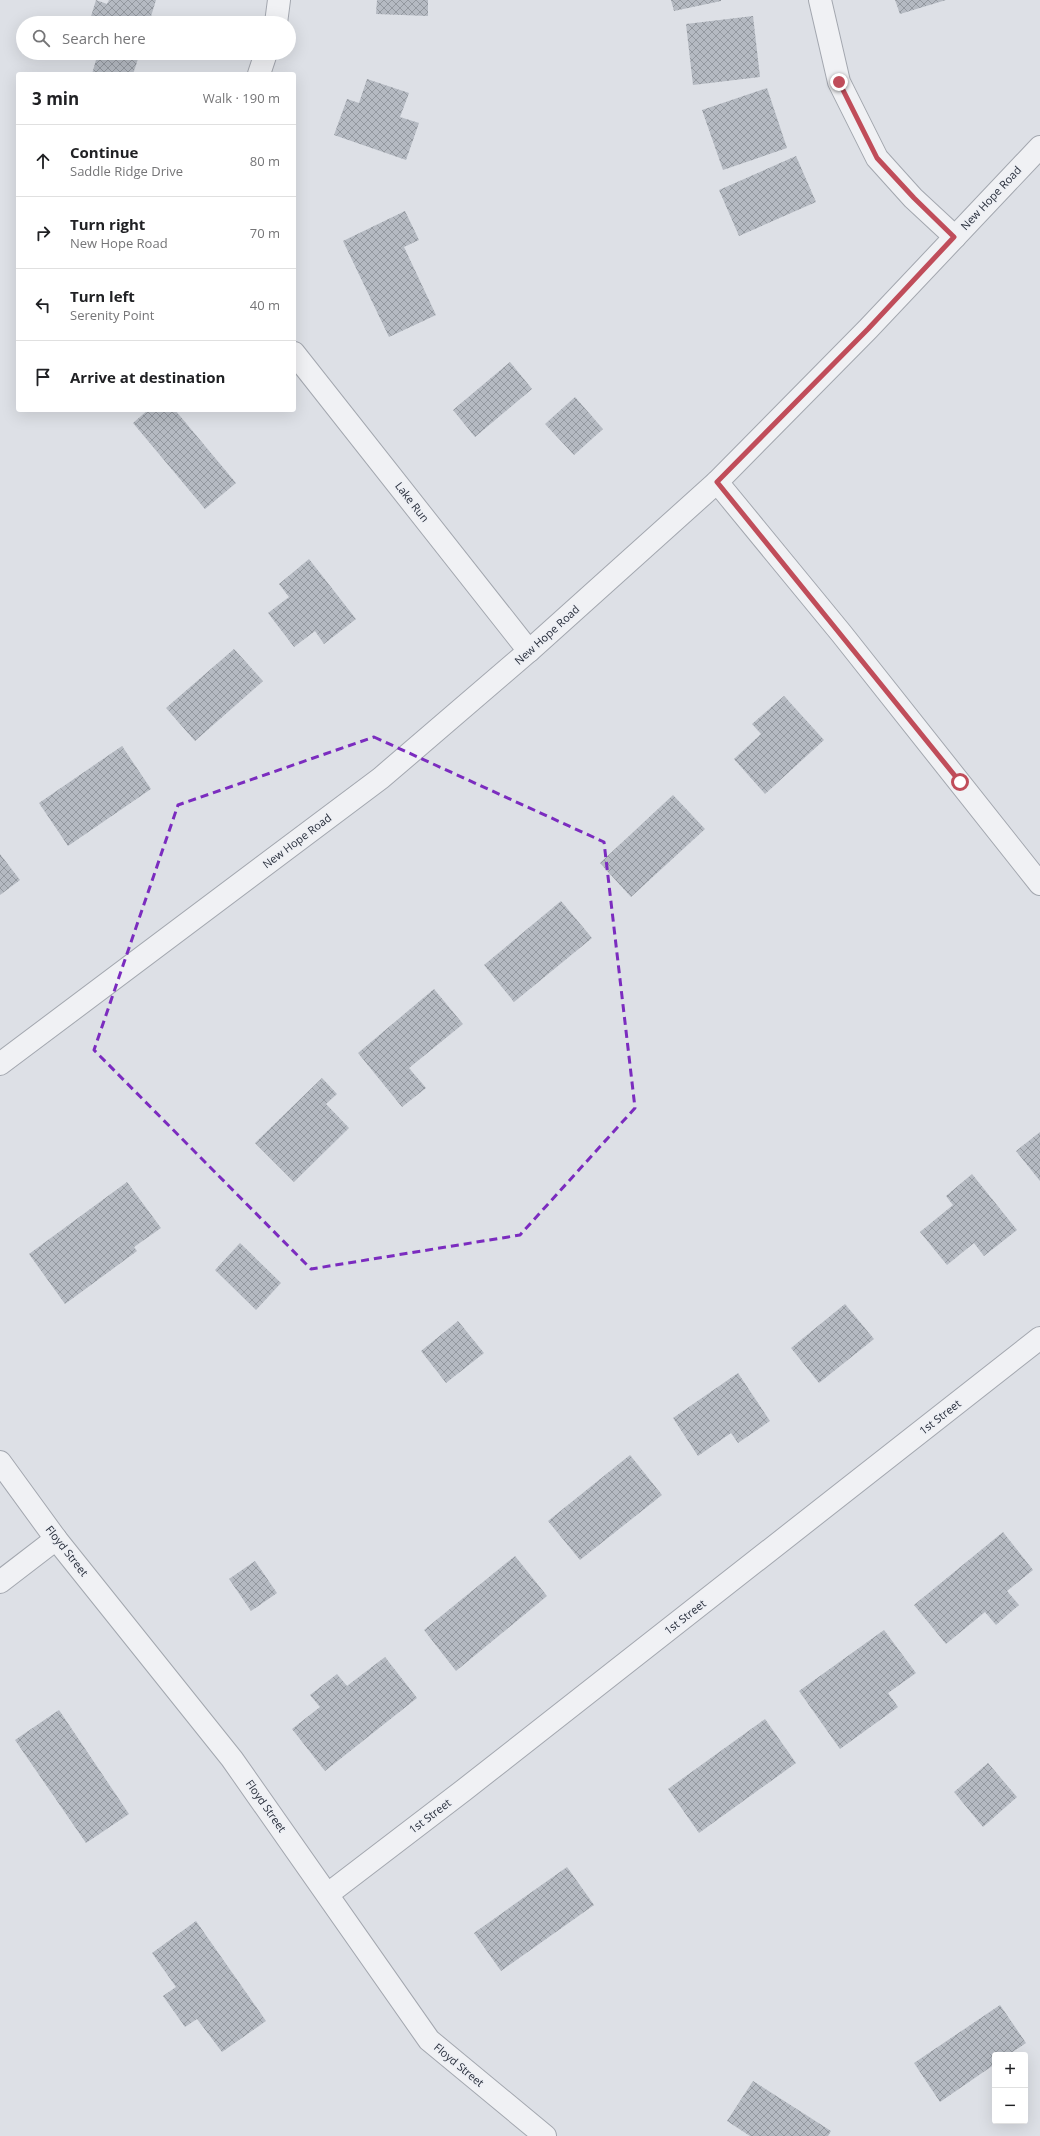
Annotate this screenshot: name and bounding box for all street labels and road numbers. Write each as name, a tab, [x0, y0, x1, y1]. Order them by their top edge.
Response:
street label: New Hope Road	[957, 162, 1024, 233]
street label: Lake Run	[392, 479, 433, 525]
street label: New Hope Road	[511, 601, 582, 668]
street label: New Hope Road	[259, 810, 334, 871]
street label: 1st Street	[916, 1396, 964, 1438]
street label: Floyd Street	[43, 1522, 92, 1579]
street label: 1st Street	[661, 1596, 709, 1638]
street label: Floyd Street	[243, 1776, 290, 1835]
street label: 1st Street	[406, 1795, 454, 1836]
street label: Floyd Street	[431, 2039, 488, 2090]

